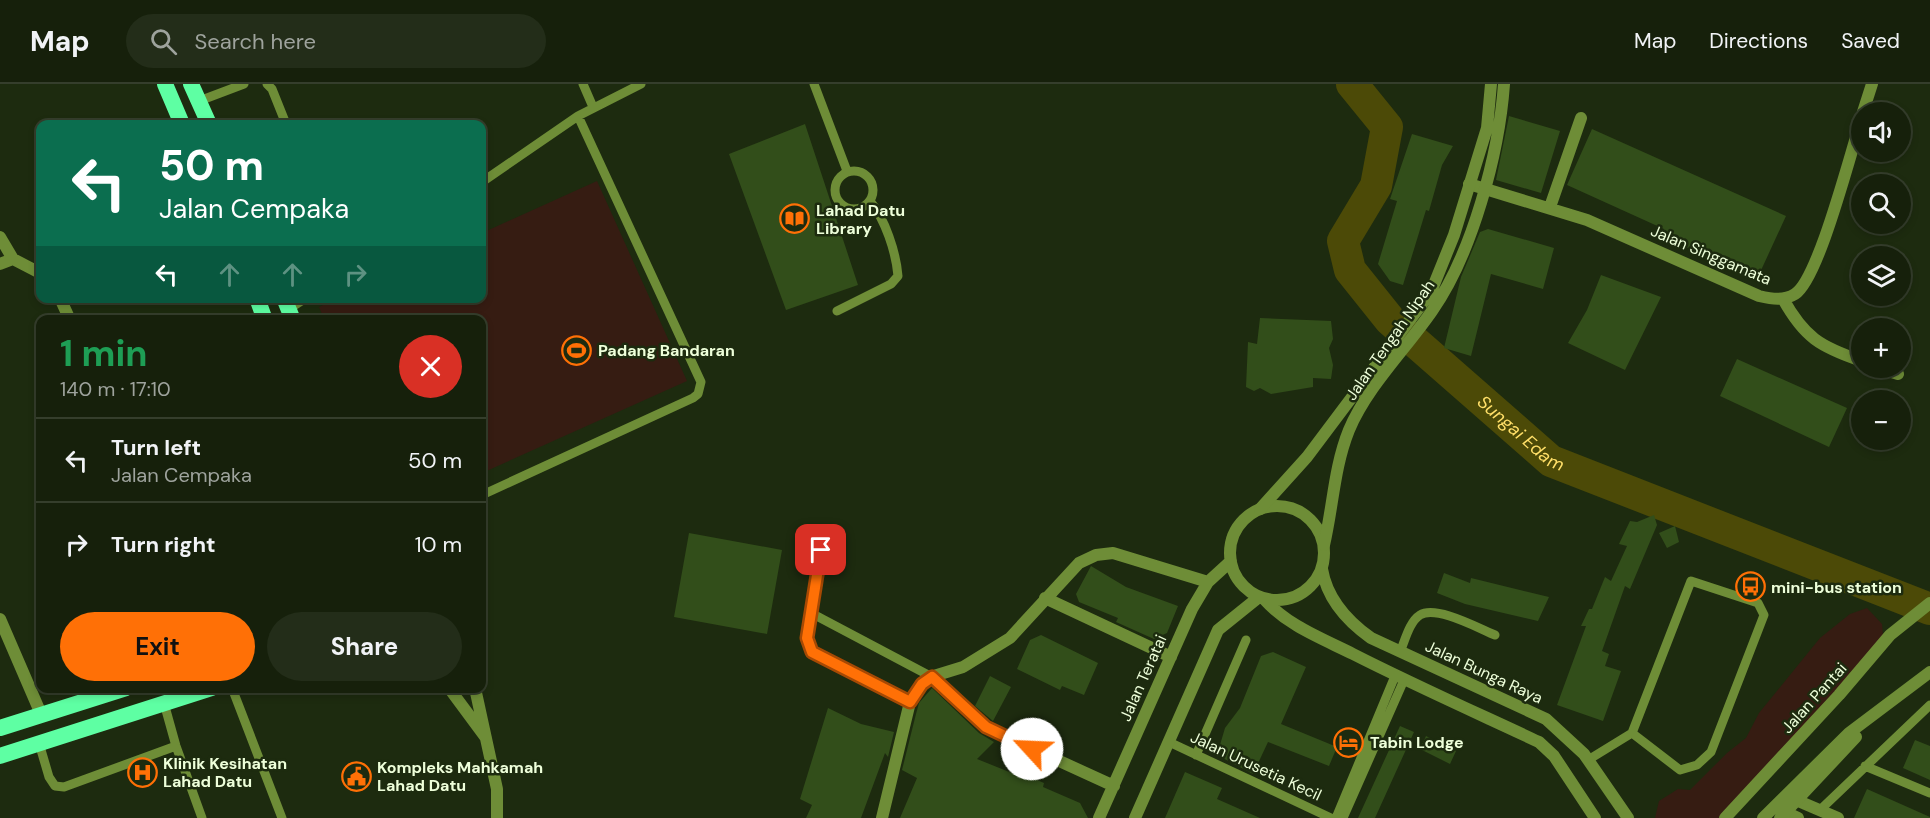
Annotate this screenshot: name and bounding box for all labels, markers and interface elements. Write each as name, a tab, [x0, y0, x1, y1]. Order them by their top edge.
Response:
search box	[126, 14, 546, 68]
text: Map	[30, 23, 90, 60]
icon: search	[147, 25, 180, 58]
text: Search here	[195, 27, 316, 56]
text: Map	[1634, 27, 1676, 55]
text: Directions	[1709, 27, 1808, 55]
text: Saved	[1841, 27, 1900, 55]
map controls	[1851, 102, 1911, 450]
button: sound	[1851, 102, 1911, 162]
text: 50 m	[159, 138, 264, 193]
icon: left	[60, 144, 138, 222]
button: search	[1851, 174, 1911, 234]
text: Jalan Cempaka	[159, 191, 349, 226]
place label: Lahad Datu Library	[816, 200, 905, 239]
library icon: Lahad Datu Library	[779, 203, 811, 235]
street label: Jalan Singgamata	[1648, 220, 1774, 290]
button: layers	[1851, 246, 1911, 306]
icon: left	[150, 258, 183, 291]
icon: ahead	[213, 258, 246, 291]
icon: ahead	[276, 258, 309, 291]
icon: right	[339, 258, 372, 291]
street label: Jalan Tengah Nipah	[1341, 276, 1439, 404]
button: +	[1851, 318, 1911, 378]
text: 1 min	[60, 330, 148, 377]
sports icon: Padang Bandaran	[561, 334, 593, 366]
button: close	[399, 335, 462, 398]
place label: Padang Bandaran	[598, 340, 735, 361]
text: 140 m · 17:10	[60, 376, 171, 402]
water label: Sungai Edam	[1472, 390, 1568, 477]
button: −	[1851, 390, 1911, 450]
text: Turn left	[111, 433, 201, 462]
icon: left	[60, 444, 93, 477]
text: 50 m	[408, 446, 462, 475]
text: Jalan Cempaka	[111, 462, 252, 488]
pin	[795, 524, 846, 575]
icon: right	[60, 528, 93, 561]
text: Turn right	[111, 530, 216, 559]
text: 10 m	[415, 530, 462, 559]
icon: arrive	[804, 533, 837, 566]
bus stop icon: mini-bus station	[1734, 571, 1766, 603]
place label: mini-bus station	[1771, 577, 1902, 598]
button: Exit	[60, 612, 255, 681]
button: Share	[267, 612, 462, 681]
street label: Jalan Teratai	[1115, 632, 1171, 724]
street label: Jalan Bunga Raya	[1422, 636, 1546, 708]
street label: Jalan Pantai	[1777, 658, 1851, 738]
position arrow	[1000, 717, 1064, 781]
street label: Jalan Urusetia Kecil	[1187, 726, 1325, 806]
hotel icon: Tabin Lodge	[1333, 726, 1365, 758]
place label: Tabin Lodge	[1370, 732, 1464, 753]
place label: Klinik Kesihatan Lahad Datu	[163, 753, 287, 792]
hospital icon: Klinik Kesihatan Lahad Datu	[126, 756, 158, 788]
place label: Kompleks Mahkamah Lahad Datu	[377, 757, 543, 796]
public building icon: Kompleks Mahkamah Lahad Datu	[340, 760, 372, 792]

